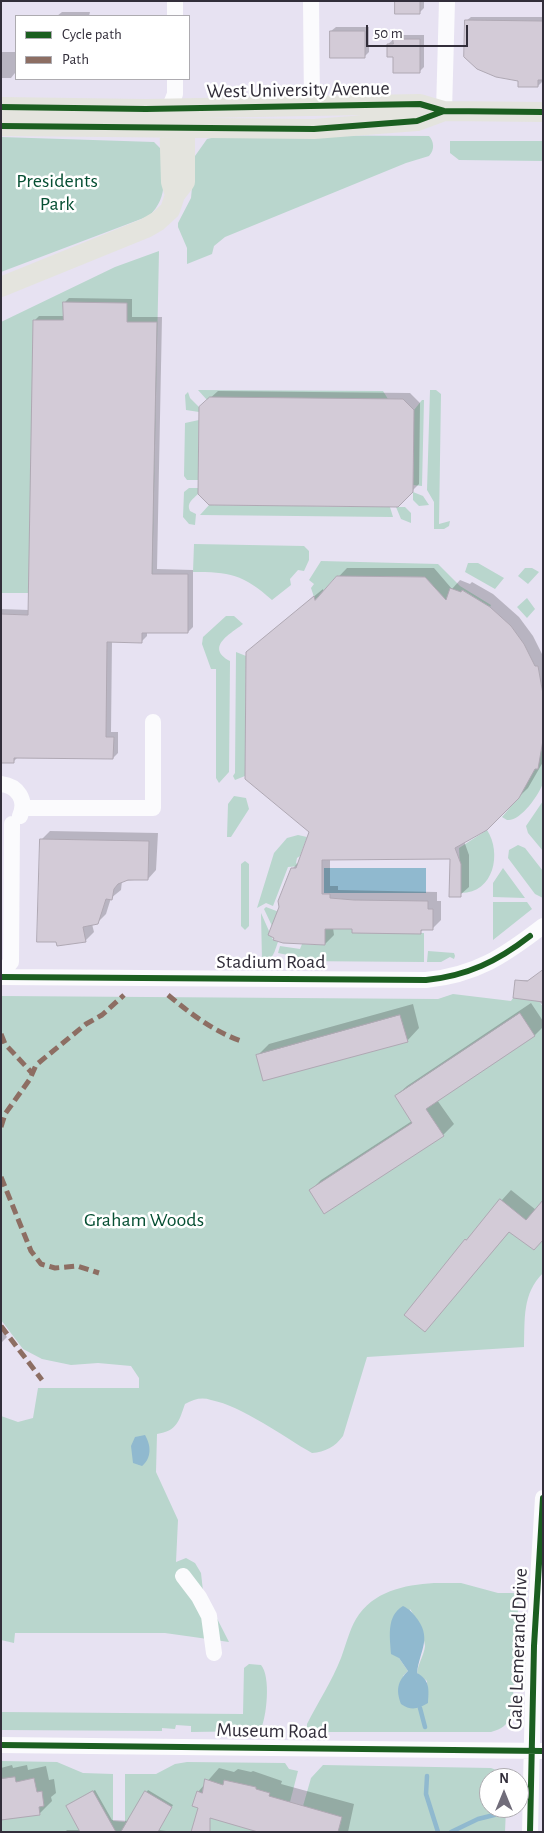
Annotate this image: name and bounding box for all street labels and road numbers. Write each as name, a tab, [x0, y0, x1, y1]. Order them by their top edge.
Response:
street label: West University Avenue	[206, 76, 390, 104]
street label: Stadium Road	[216, 950, 326, 974]
street label: Gale Lemerand Drive	[503, 1568, 533, 1730]
street label: Museum Road	[216, 1718, 328, 1744]

